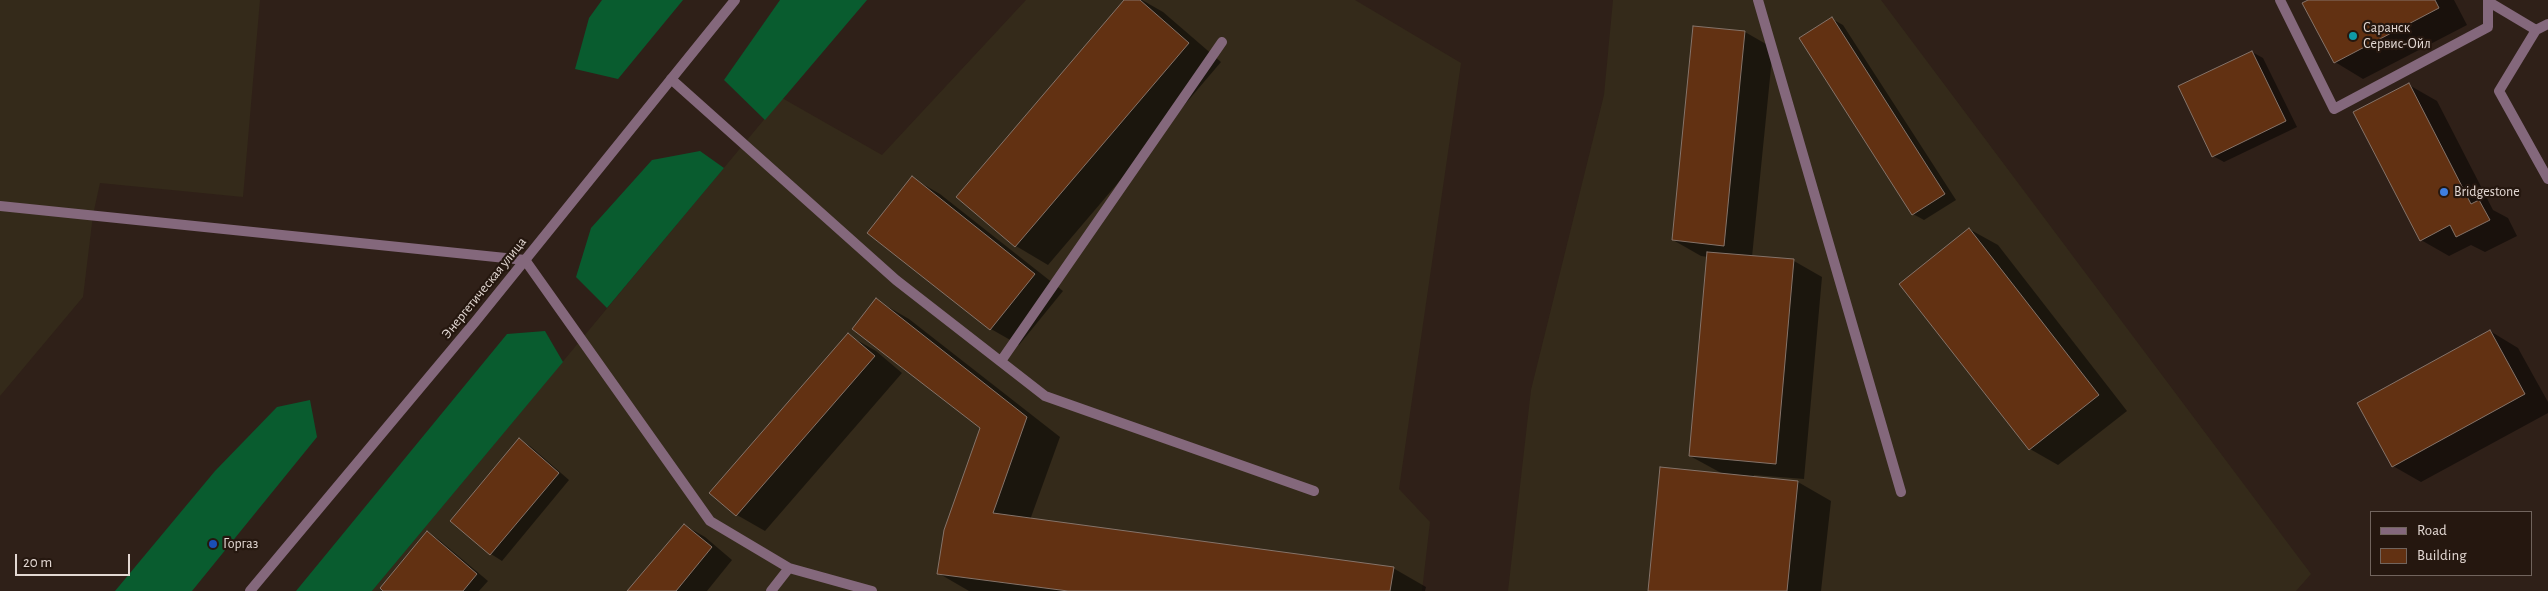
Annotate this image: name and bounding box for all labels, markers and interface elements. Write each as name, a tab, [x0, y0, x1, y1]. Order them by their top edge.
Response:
place label: Саранск Сервис-Ойл	[2363, 20, 2431, 52]
marker: Саранск Сервис-Ойл	[2347, 30, 2359, 42]
place label: Bridgestone	[2454, 184, 2520, 200]
marker: Bridgestone	[2438, 186, 2450, 198]
street label: Энергетическая улица	[438, 234, 530, 342]
legend	[2370, 511, 2533, 576]
text: Road	[2417, 523, 2447, 538]
place label: Горгаз	[223, 536, 258, 552]
marker: Горгаз	[207, 538, 219, 550]
scale bar	[18, 544, 132, 576]
text: Building	[2417, 548, 2467, 563]
text: 20 m	[23, 555, 52, 570]

